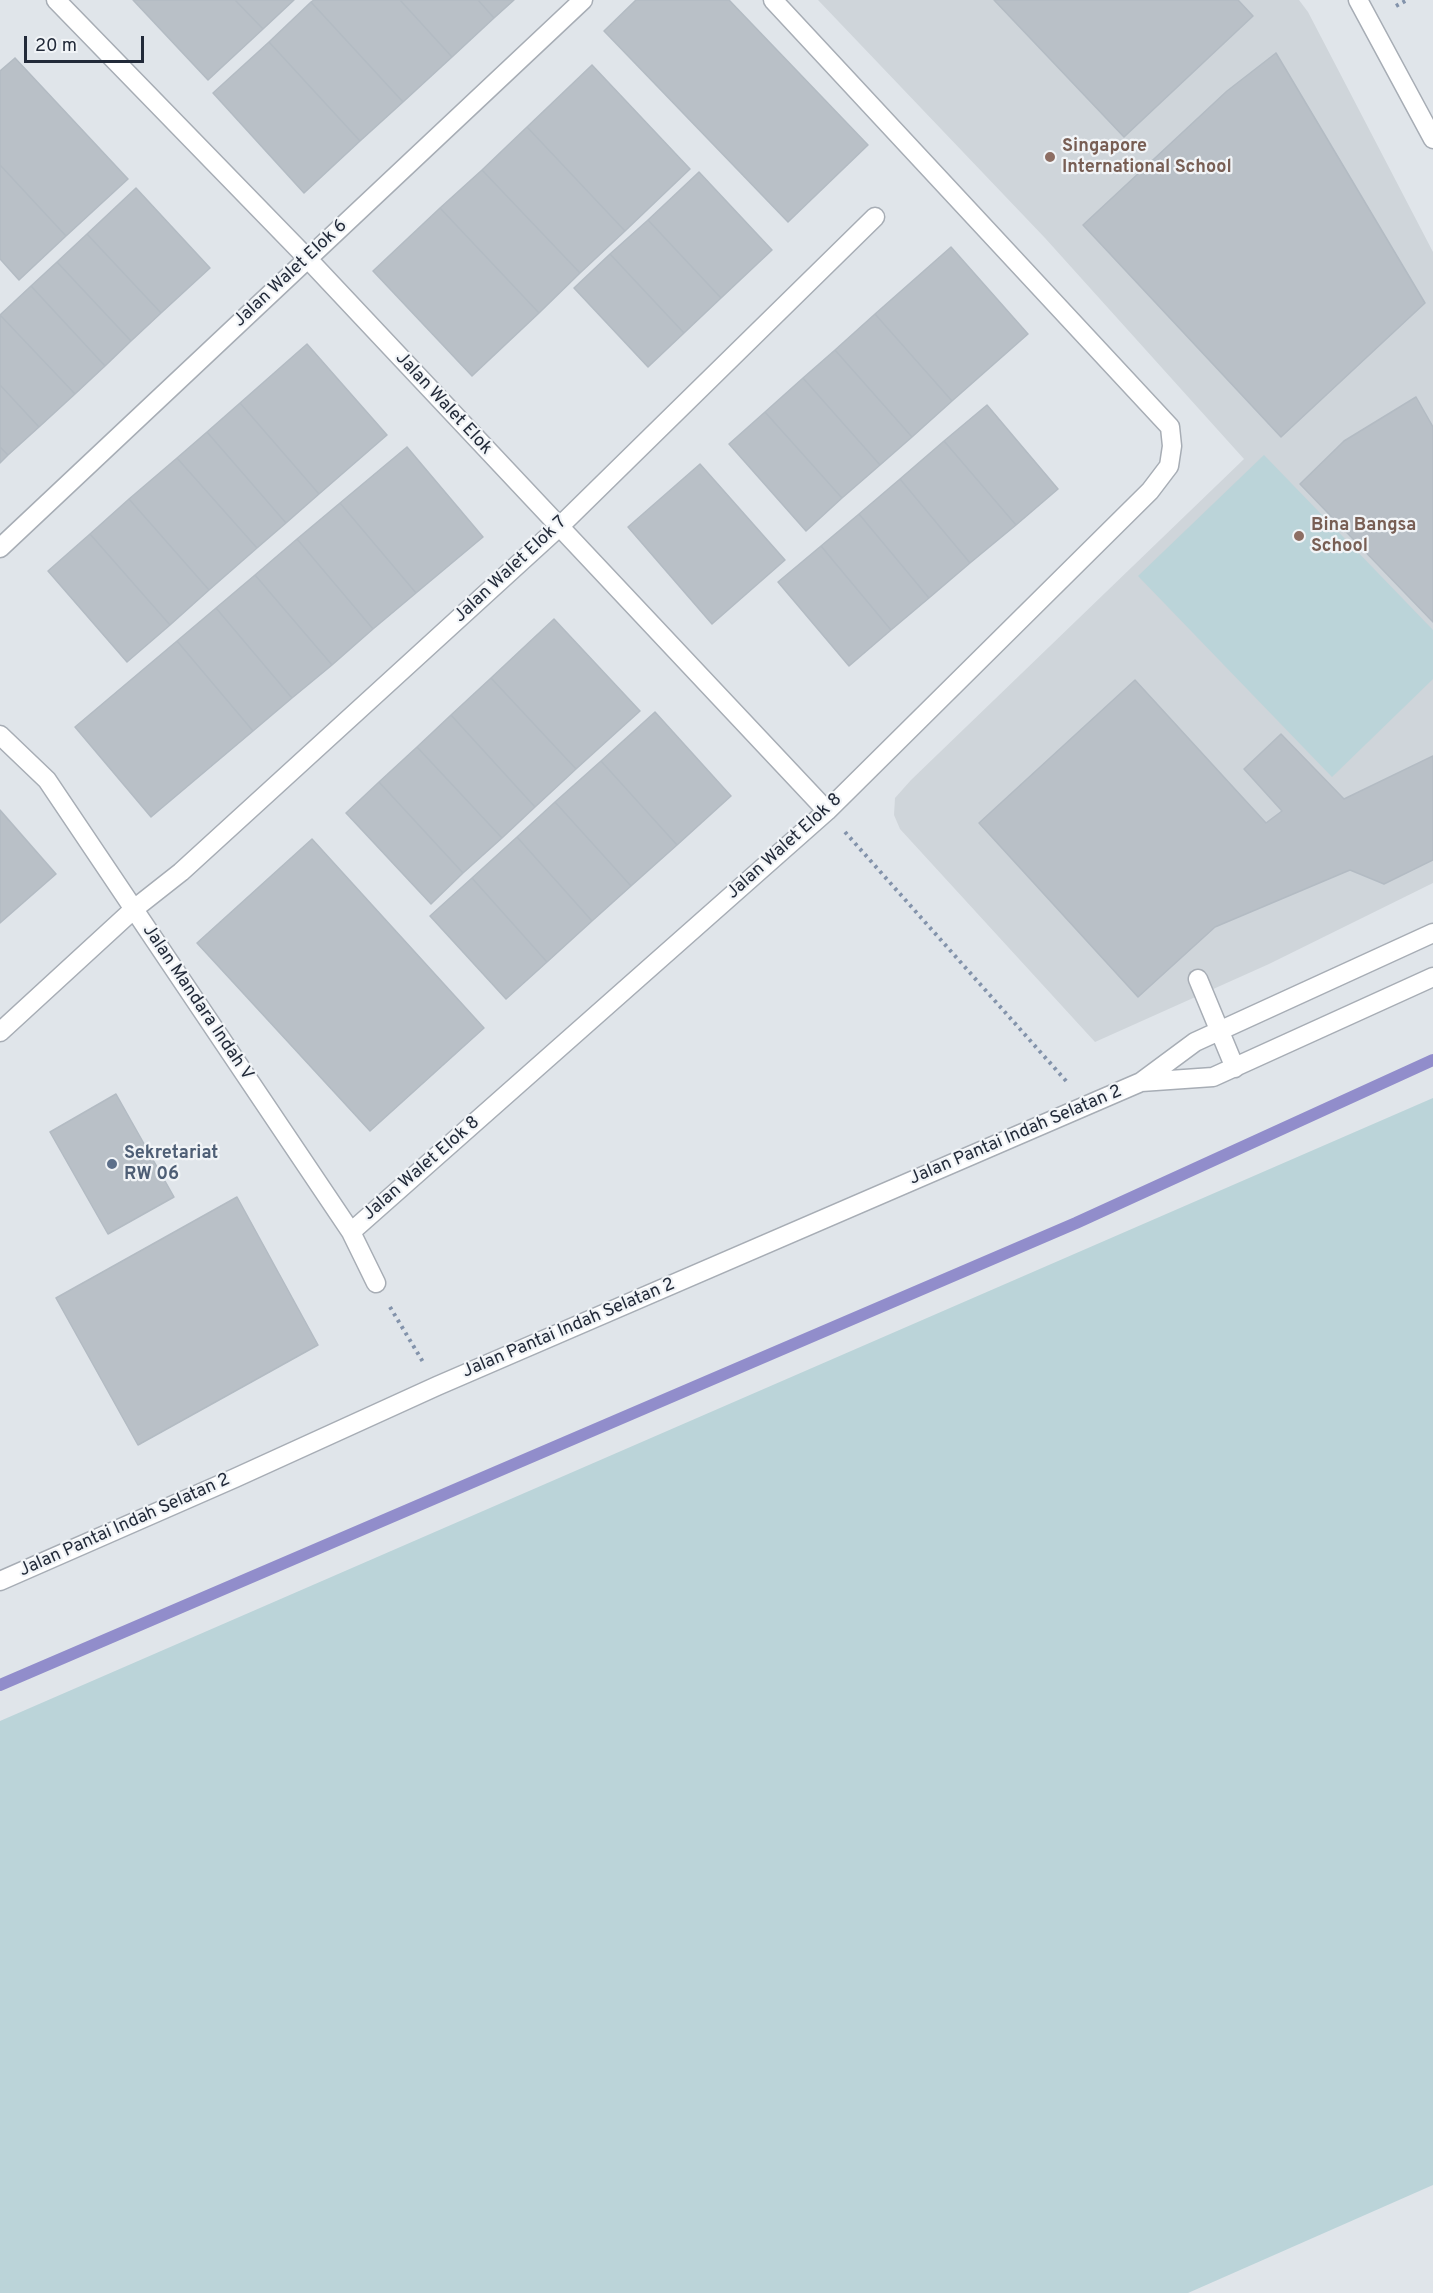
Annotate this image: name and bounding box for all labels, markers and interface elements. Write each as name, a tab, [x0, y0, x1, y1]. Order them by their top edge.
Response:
scale bar	[27, 24, 147, 62]
text: 20 m	[35, 35, 77, 58]
place label: Singapore International School	[1062, 136, 1232, 178]
marker: Singapore International School	[1043, 150, 1057, 164]
street label: Jalan Walet Elok 6	[230, 216, 352, 332]
street label: Jalan Walet Elok	[390, 348, 496, 460]
street label: Jalan Walet Elok 7	[450, 512, 572, 628]
place label: Bina Bangsa School	[1311, 515, 1416, 558]
marker: Bina Bangsa School	[1292, 529, 1306, 543]
street label: Jalan Walet Elok 8	[723, 790, 847, 904]
street label: Jalan Mandara Indah V	[137, 921, 257, 1085]
street label: Jalan Pantai Indah Selatan 2	[907, 1081, 1125, 1191]
street label: Jalan Walet Elok 8	[359, 1112, 485, 1226]
place label: Sekretariat RW 06	[124, 1143, 218, 1186]
marker: Sekretariat RW 06	[105, 1157, 119, 1171]
street label: Jalan Pantai Indah Selatan 2	[460, 1274, 678, 1384]
street label: Jalan Pantai Indah Selatan 2	[16, 1470, 234, 1582]

